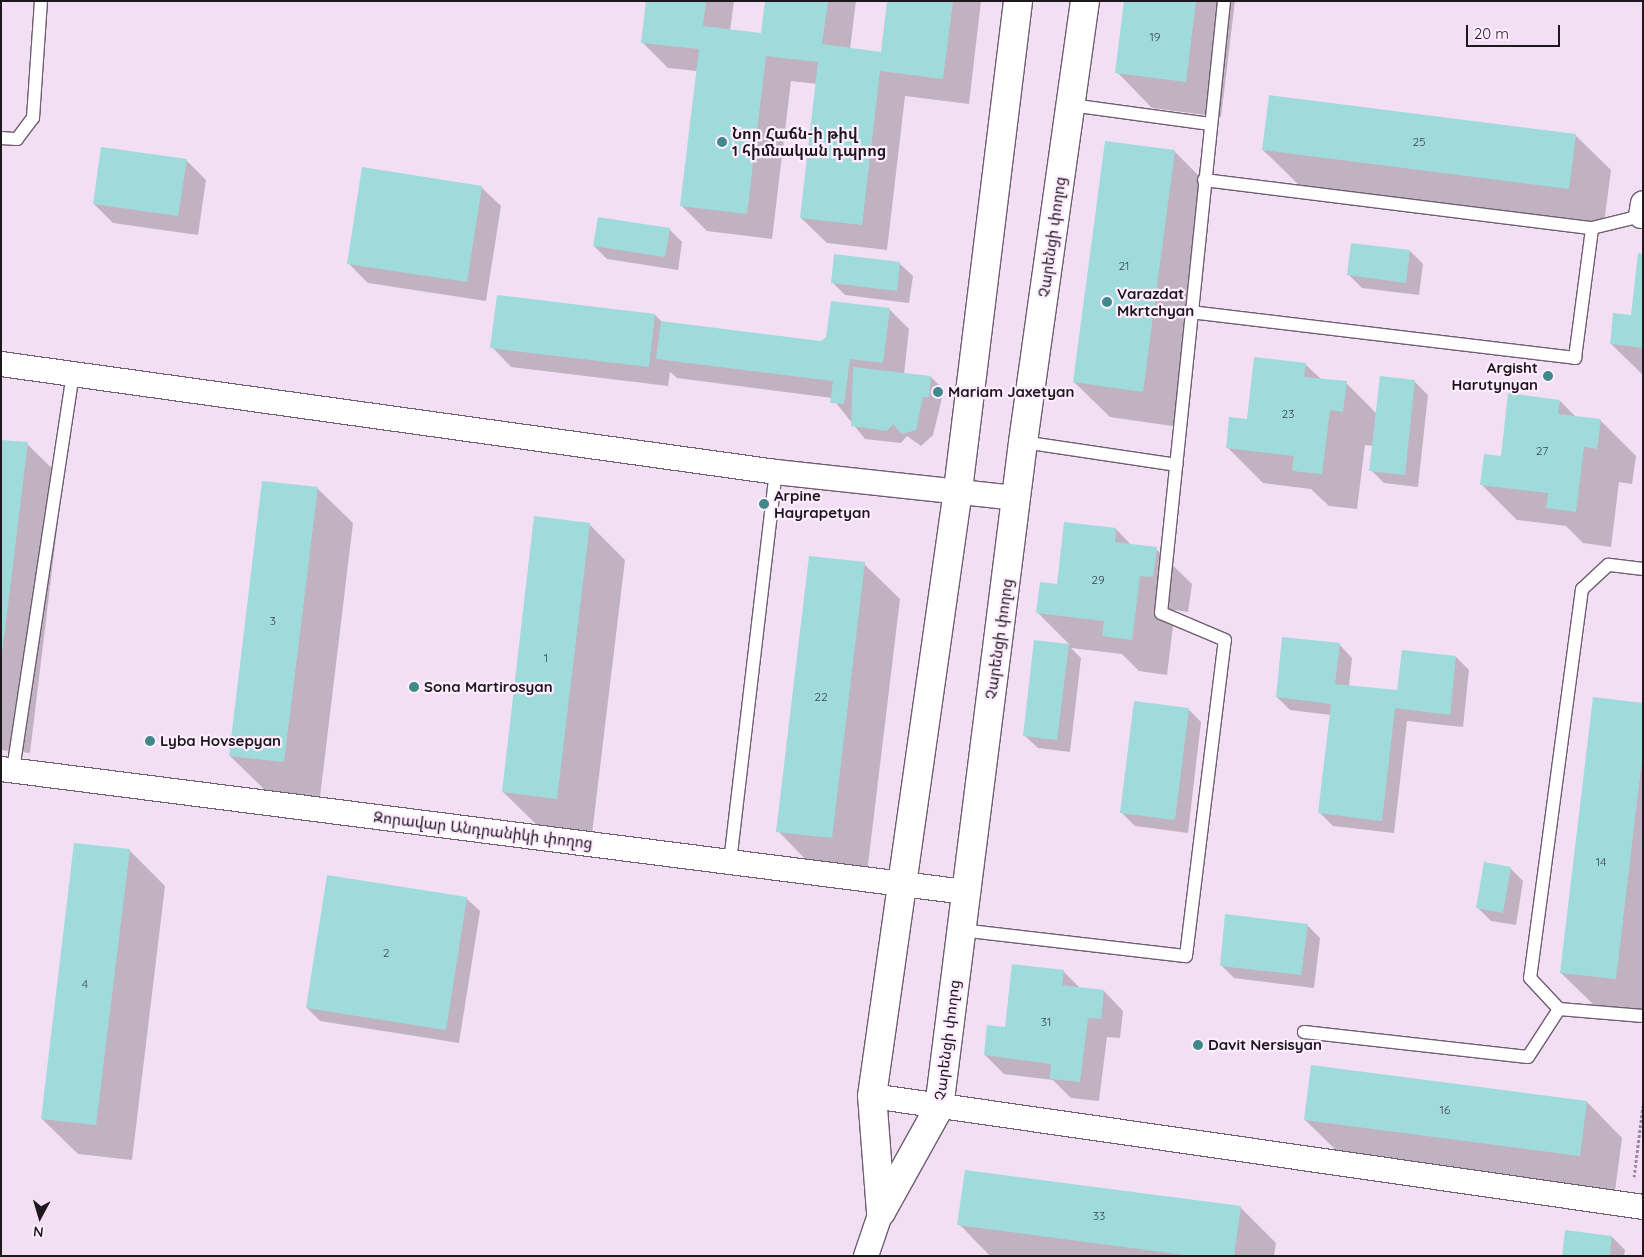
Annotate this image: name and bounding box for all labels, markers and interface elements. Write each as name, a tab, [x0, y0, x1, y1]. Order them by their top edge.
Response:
scale bar	[1469, 15, 1563, 47]
text: 20 m	[1474, 24, 1509, 43]
house number: 19	[1149, 30, 1161, 44]
place label: Նոր Հաճն-ի թիվ 1 հիմնական դպրոց	[732, 124, 886, 159]
house number: 25	[1412, 135, 1426, 149]
marker: Նոր Հաճն-ի թիվ 1 հիմնական դպրոց	[716, 136, 728, 148]
street label: Չարենցի փողոց	[1035, 175, 1069, 299]
house number: 21	[1118, 259, 1130, 273]
place label: Varazdat Mkrtchyan	[1117, 284, 1194, 319]
marker: Varazdat Mkrtchyan	[1101, 296, 1113, 308]
place label: Argisht Harutynyan	[1452, 358, 1538, 393]
marker: Argisht Harutynyan	[1542, 370, 1554, 382]
place label: Mariam Jaxetyan	[948, 383, 1074, 401]
marker: Mariam Jaxetyan	[932, 386, 944, 398]
house number: 23	[1282, 407, 1294, 421]
house number: 27	[1536, 444, 1548, 458]
place label: Arpine Hayrapetyan	[774, 486, 870, 521]
marker: Arpine Hayrapetyan	[758, 498, 770, 510]
house number: 29	[1091, 573, 1105, 587]
street label: Չարենցի փողոց	[982, 577, 1016, 701]
house number: 3	[270, 614, 276, 628]
house number: 1	[544, 651, 548, 665]
place label: Sona Martirosyan	[424, 678, 553, 696]
marker: Sona Martirosyan	[408, 681, 420, 693]
house number: 22	[814, 690, 828, 704]
place label: Lyba Hovsepyan	[160, 732, 281, 750]
marker: Lyba Hovsepyan	[144, 735, 156, 747]
street label: Զորավար Անդրանիկի փողոց	[372, 808, 594, 852]
house number: 14	[1596, 855, 1606, 869]
house number: 2	[383, 946, 389, 960]
house number: 4	[82, 977, 88, 991]
street label: Չարենցի փողոց	[931, 979, 963, 1101]
house number: 31	[1041, 1015, 1051, 1029]
place label: Davit Nersisyan	[1208, 1036, 1322, 1054]
marker: Davit Nersisyan	[1192, 1039, 1204, 1051]
house number: 16	[1440, 1103, 1450, 1117]
north arrow	[15, 1192, 65, 1242]
house number: 33	[1093, 1209, 1105, 1223]
text: N	[32, 1222, 45, 1241]

